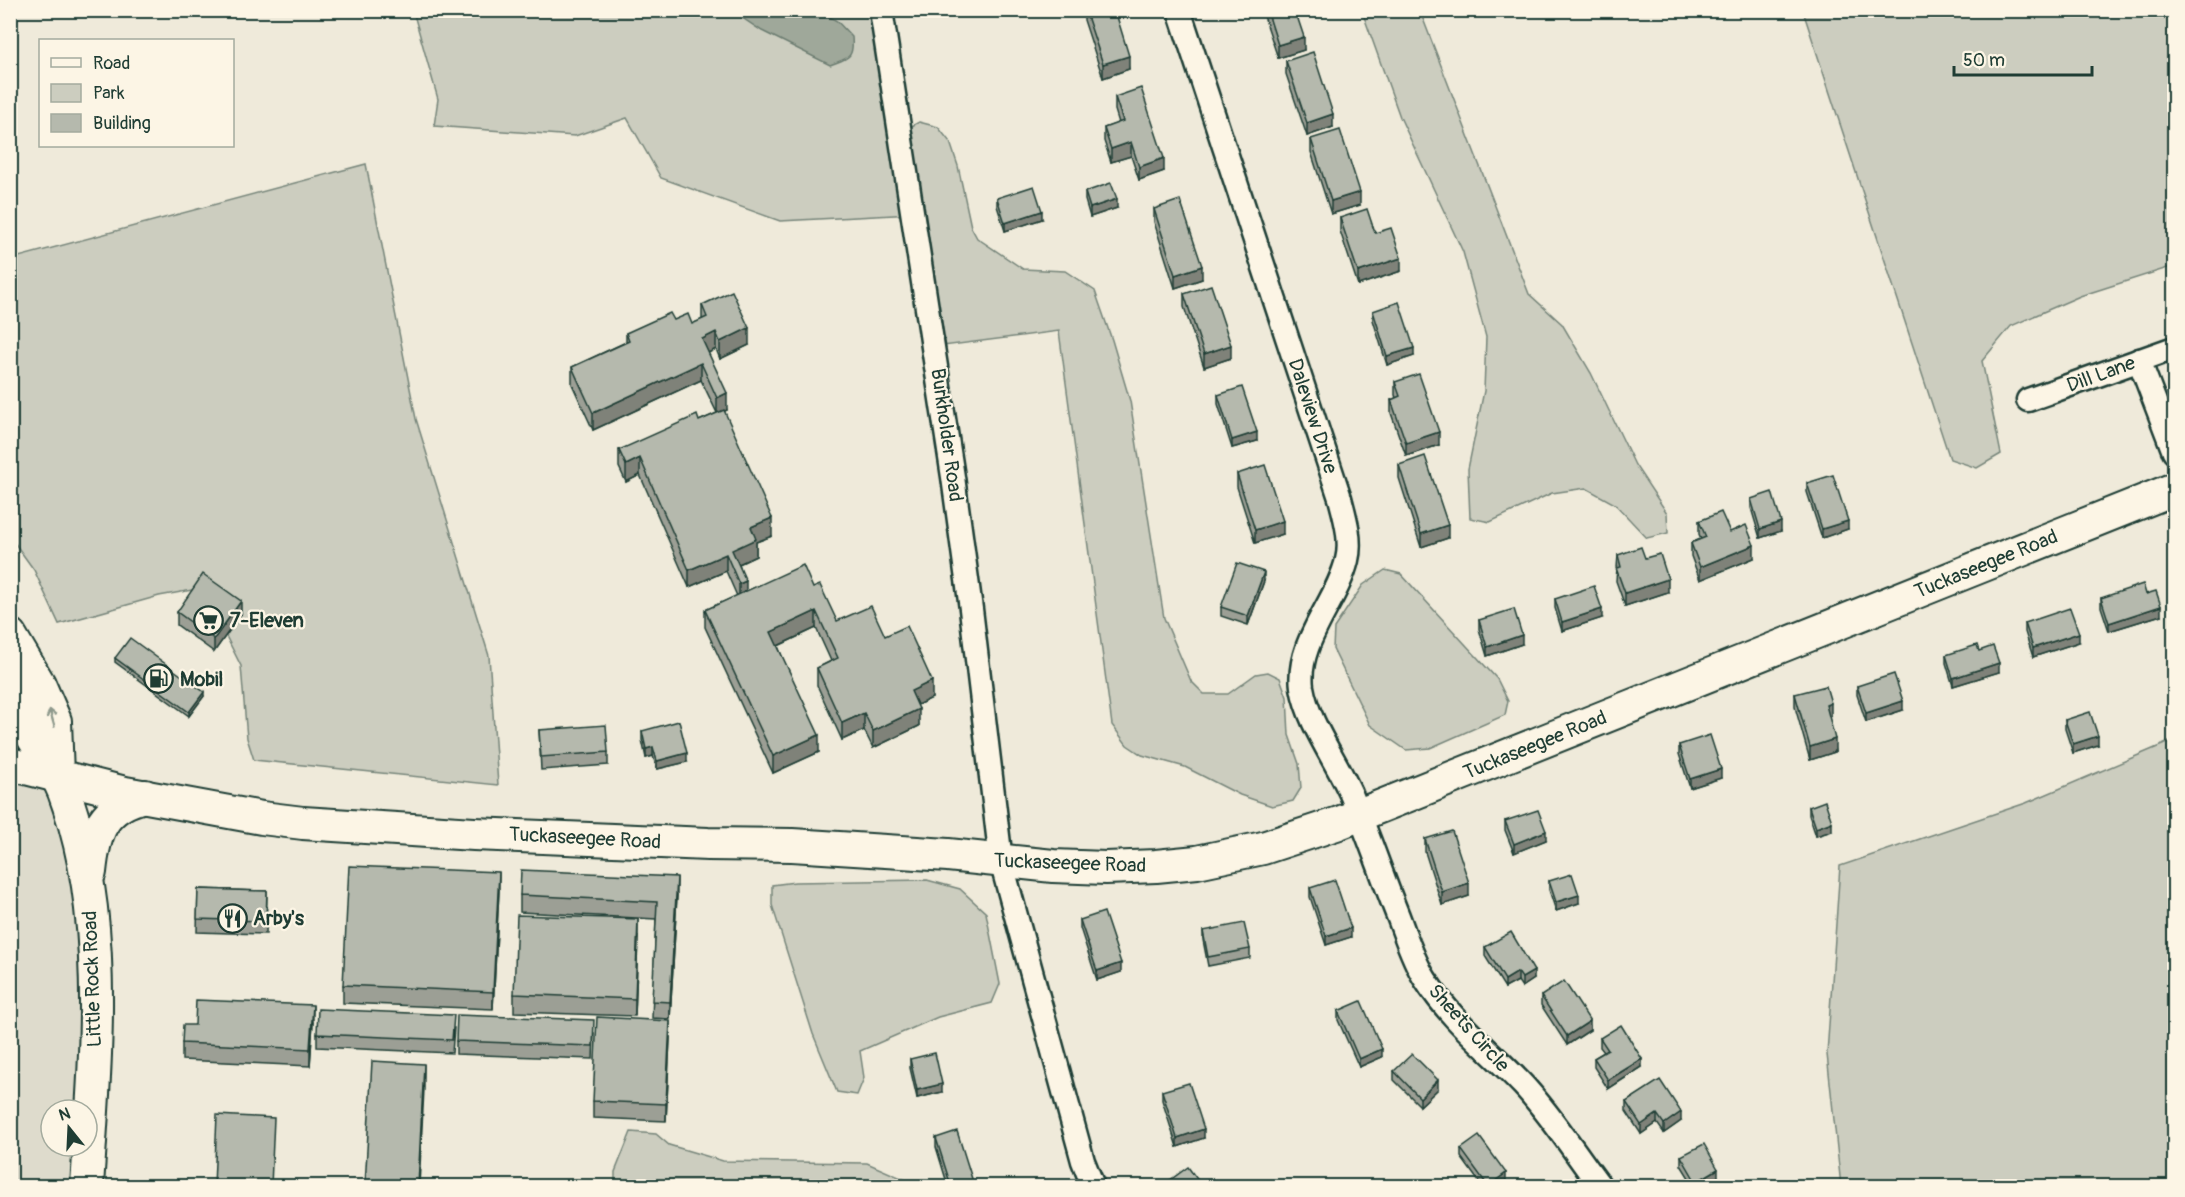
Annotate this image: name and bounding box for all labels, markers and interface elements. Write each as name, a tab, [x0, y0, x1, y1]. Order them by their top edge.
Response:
legend	[39, 39, 234, 147]
scale bar	[1954, 39, 2092, 77]
text: 50 m	[1963, 49, 2005, 72]
text: Road	[93, 52, 130, 75]
text: Park	[93, 82, 125, 105]
text: Building	[93, 112, 151, 135]
street label: Dill Lane	[2063, 350, 2139, 398]
street label: Daleview Drive	[1283, 355, 1343, 477]
street label: Burkholder Road	[925, 367, 969, 503]
street label: Tuckaseegee Road	[1911, 524, 2061, 604]
supermarket icon: 7-Eleven	[193, 604, 225, 636]
place label: 7-Eleven	[230, 608, 304, 633]
fuel station icon: Mobil	[143, 663, 175, 695]
place label: Mobil	[180, 667, 223, 692]
street label: Tuckaseegee Road	[1460, 705, 1610, 785]
one-way arrow	[46, 709, 57, 728]
street label: Tuckaseegee Road	[508, 822, 662, 854]
street label: Tuckaseegee Road	[993, 848, 1147, 878]
restaurant icon: Arby's	[216, 902, 248, 934]
place label: Arby's	[253, 906, 304, 931]
street label: Little Rock Road	[77, 910, 107, 1048]
street label: Sheets Circle	[1423, 979, 1515, 1077]
north arrow	[39, 1098, 99, 1158]
text: N	[56, 1103, 73, 1126]

